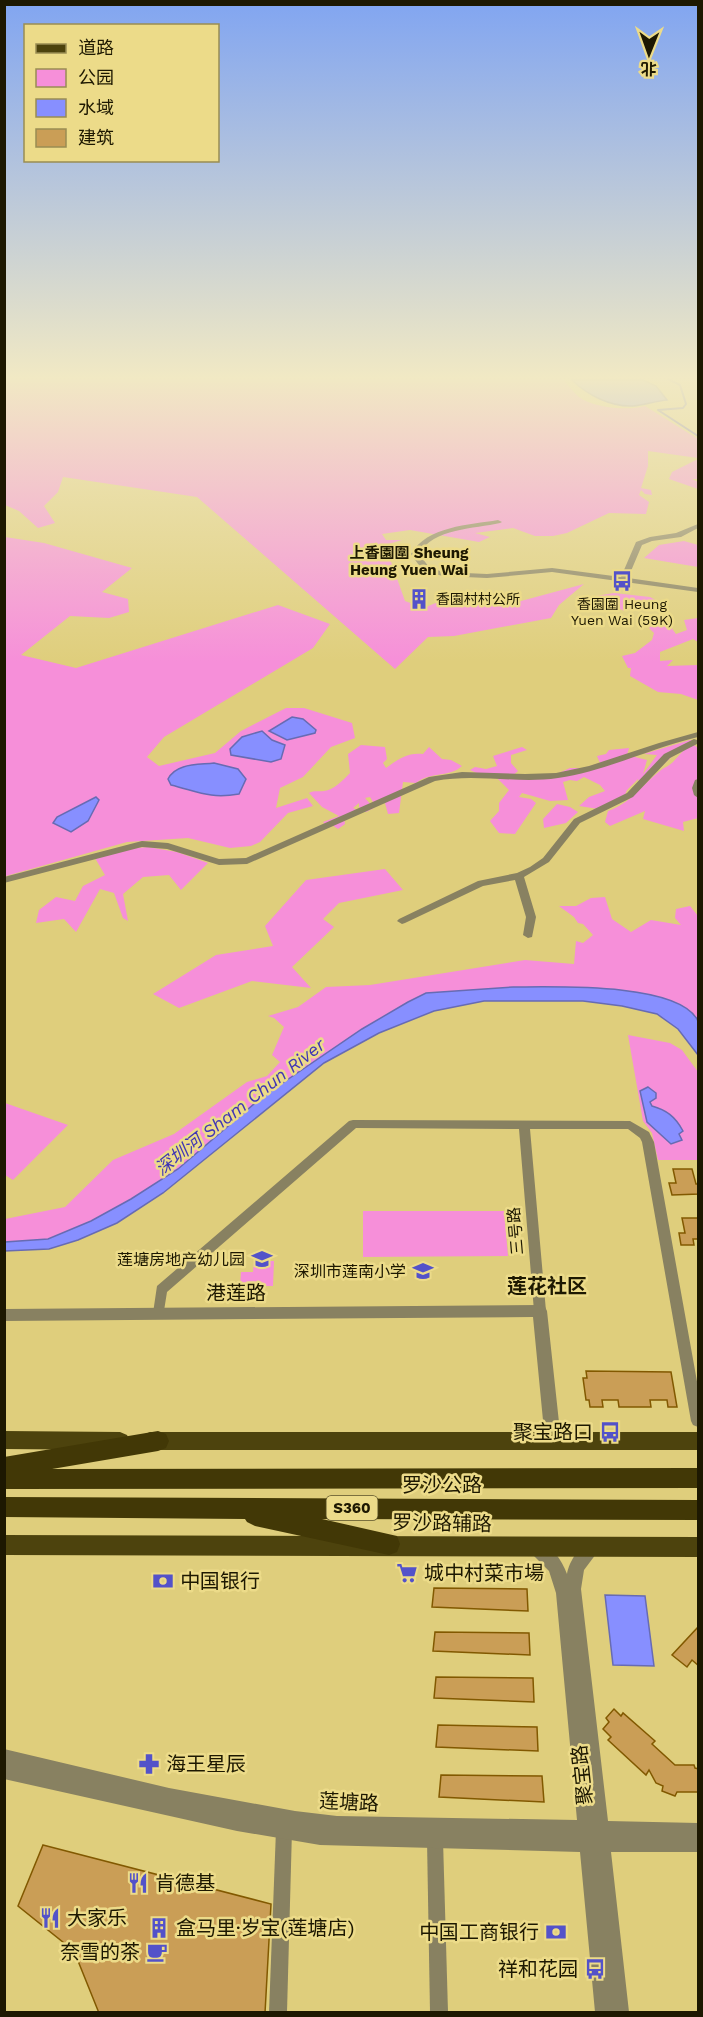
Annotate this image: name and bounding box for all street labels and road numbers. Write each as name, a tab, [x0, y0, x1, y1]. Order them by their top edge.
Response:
street label: 三号路	[504, 1206, 527, 1256]
street label: 港莲路	[206, 1281, 266, 1305]
street label: 罗沙公路	[402, 1473, 482, 1497]
road number: S360	[326, 1496, 378, 1520]
street label: 罗沙路辅路	[392, 1510, 492, 1536]
street label: 聚宝路	[567, 1744, 597, 1806]
street label: 莲塘路	[318, 1788, 380, 1816]

